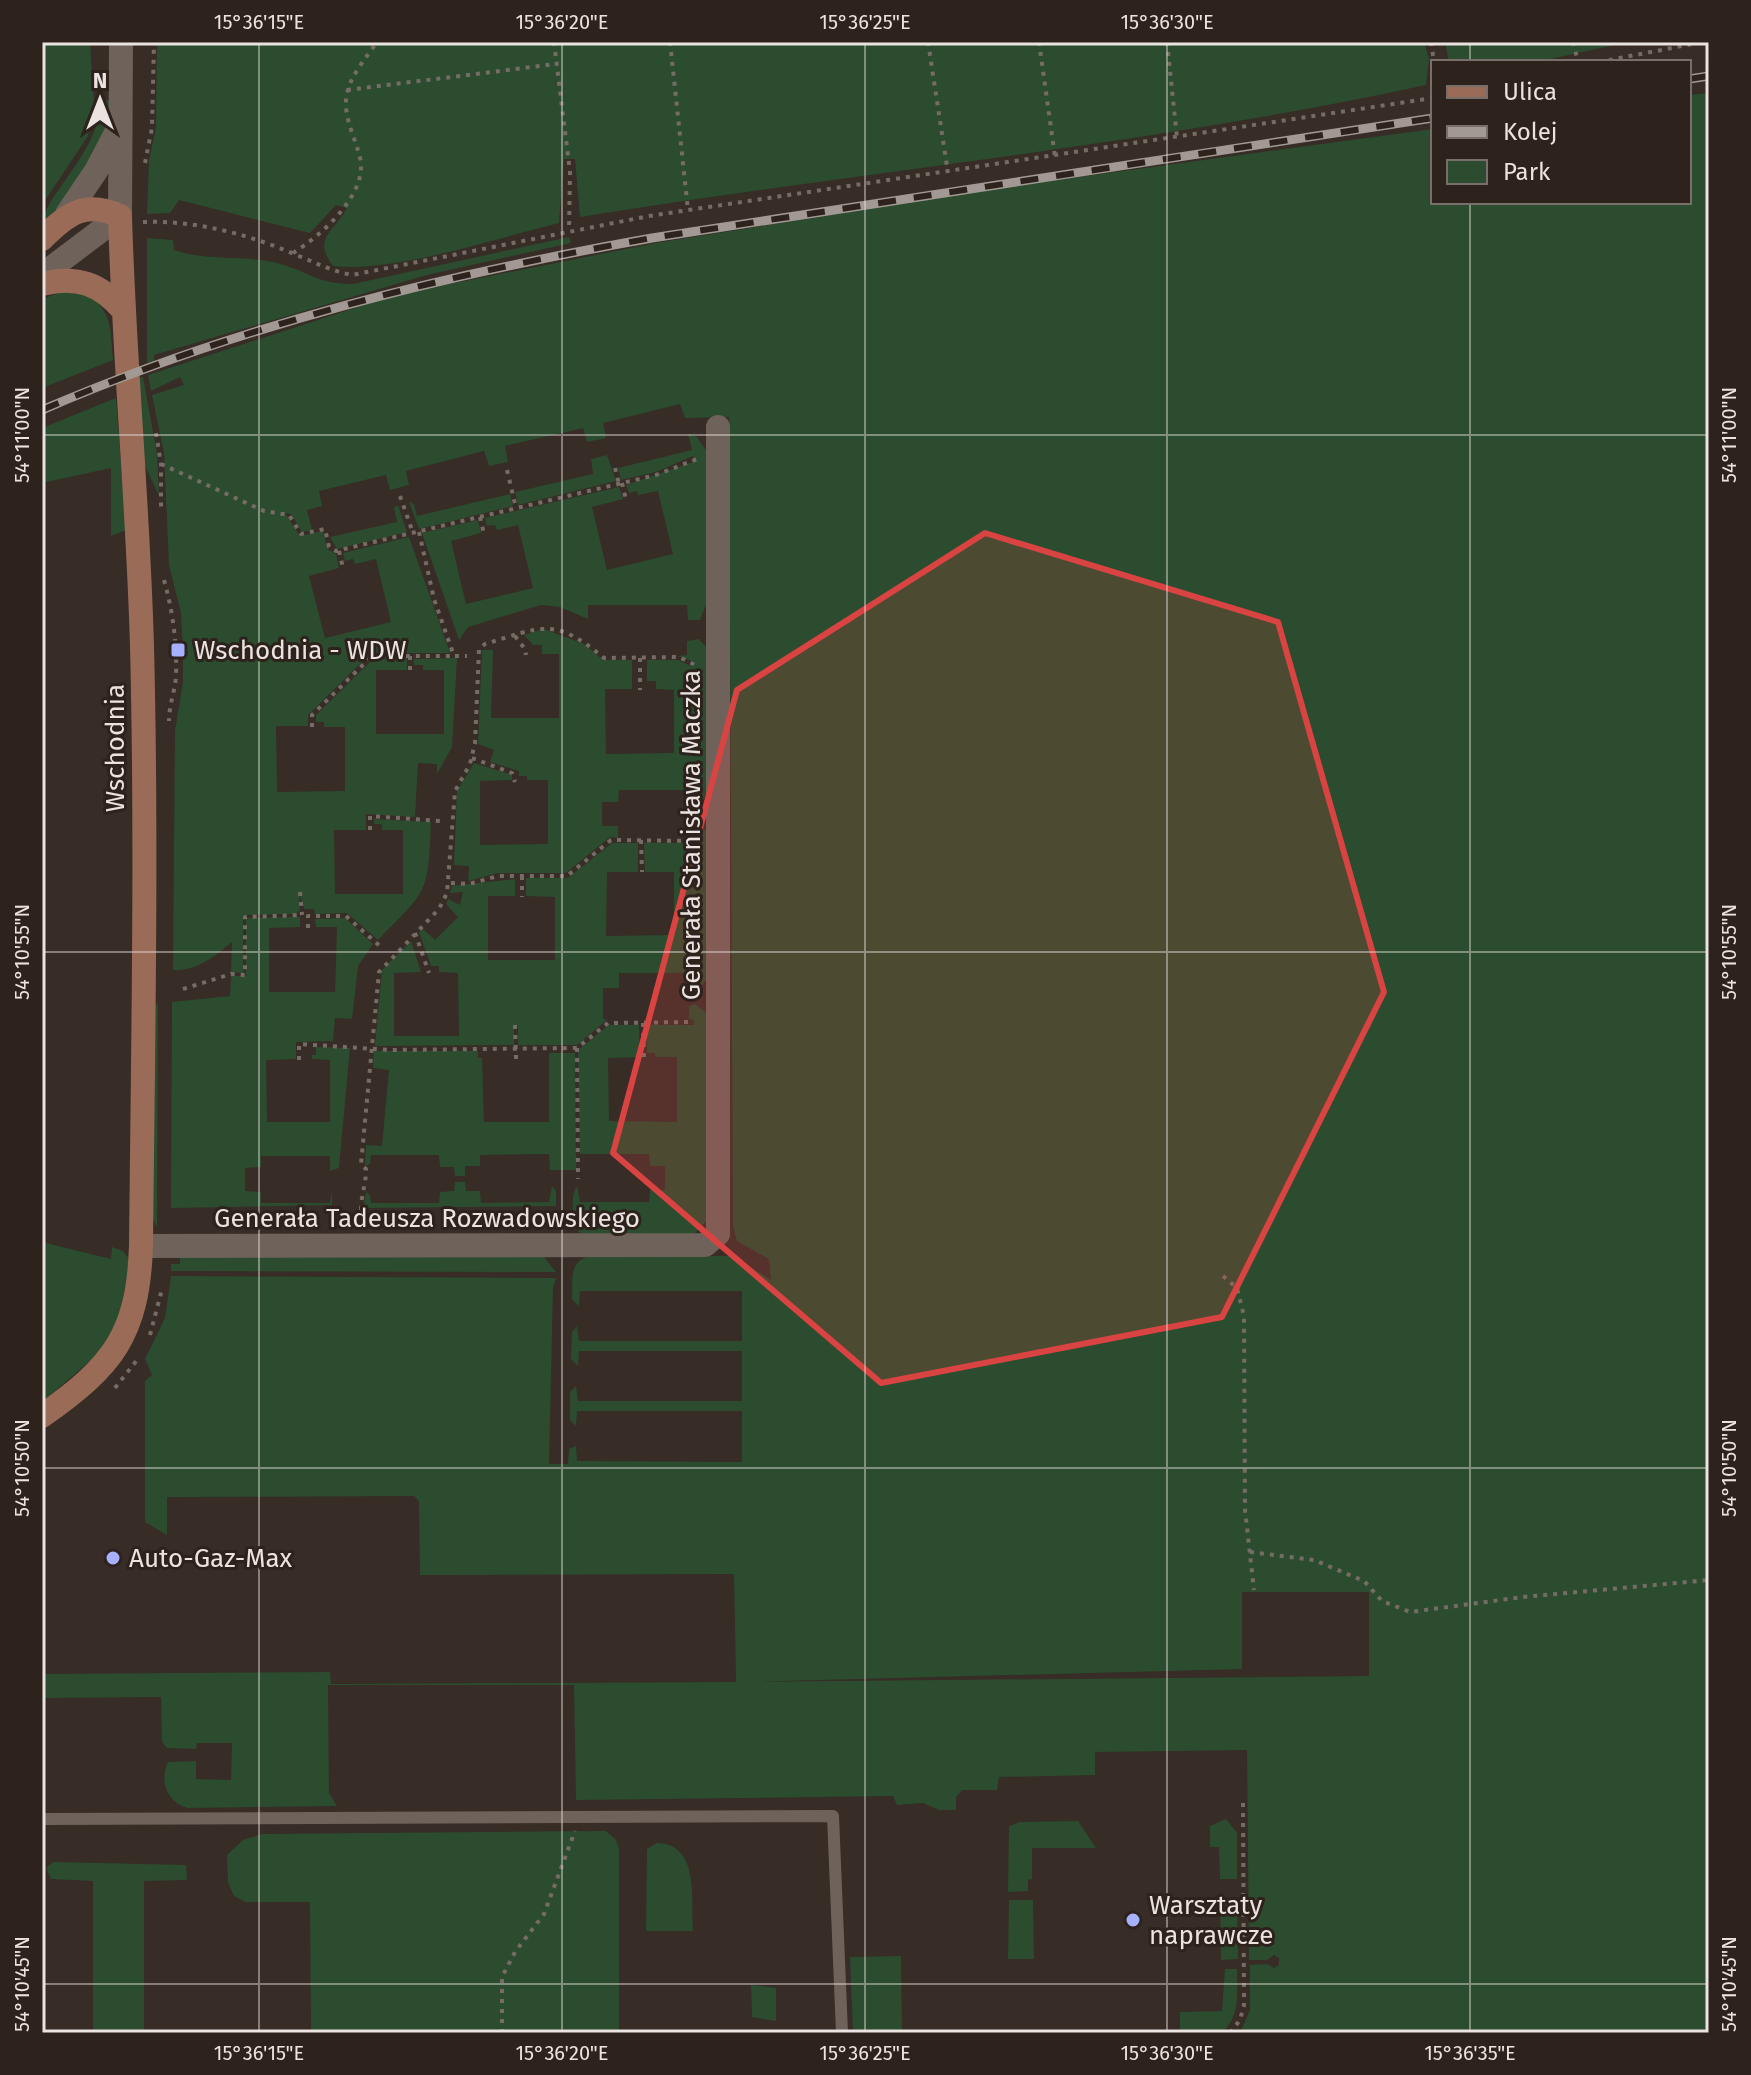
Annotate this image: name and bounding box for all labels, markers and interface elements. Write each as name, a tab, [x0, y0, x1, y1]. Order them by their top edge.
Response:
text: 15°36'15"E	[214, 10, 304, 34]
text: 15°36'20"E	[515, 10, 609, 34]
text: 15°36'25"E	[819, 10, 911, 34]
text: 15°36'30"E	[1120, 10, 1214, 34]
north arrow	[60, 60, 140, 140]
legend	[1431, 60, 1691, 204]
text: N	[93, 67, 107, 94]
text: Ulica	[1503, 78, 1557, 106]
text: Kolej	[1503, 118, 1558, 146]
text: Park	[1503, 158, 1551, 186]
text: 54°11'00"N	[10, 387, 34, 483]
text: 54°11'00"N	[1717, 387, 1741, 483]
place label: Wschodnia - WDW	[194, 635, 406, 666]
marker: Wschodnia - WDW	[169, 641, 187, 659]
street label: Generała Stanisława Maczka	[676, 670, 707, 1000]
street label: Wschodnia	[100, 684, 131, 812]
text: 54°10'55"N	[10, 904, 34, 1000]
text: 54°10'55"N	[1717, 904, 1741, 1000]
street label: Generała Tadeusza Rozwadowskiego	[214, 1203, 640, 1234]
text: 54°10'50"N	[10, 1419, 34, 1517]
text: 54°10'50"N	[1717, 1419, 1741, 1517]
place label: Auto-Gaz-Max	[129, 1543, 293, 1574]
marker: Auto-Gaz-Max	[104, 1549, 122, 1567]
place label: Warsztaty naprawcze	[1149, 1890, 1273, 1951]
marker: Warsztaty naprawcze	[1124, 1911, 1142, 1929]
text: 54°10'45"N	[10, 1936, 34, 2032]
text: 54°10'45"N	[1717, 1936, 1741, 2032]
text: 15°36'15"E	[214, 2041, 304, 2065]
text: 15°36'20"E	[515, 2041, 609, 2065]
text: 15°36'25"E	[819, 2041, 911, 2065]
text: 15°36'30"E	[1120, 2041, 1214, 2065]
text: 15°36'35"E	[1424, 2041, 1516, 2065]

